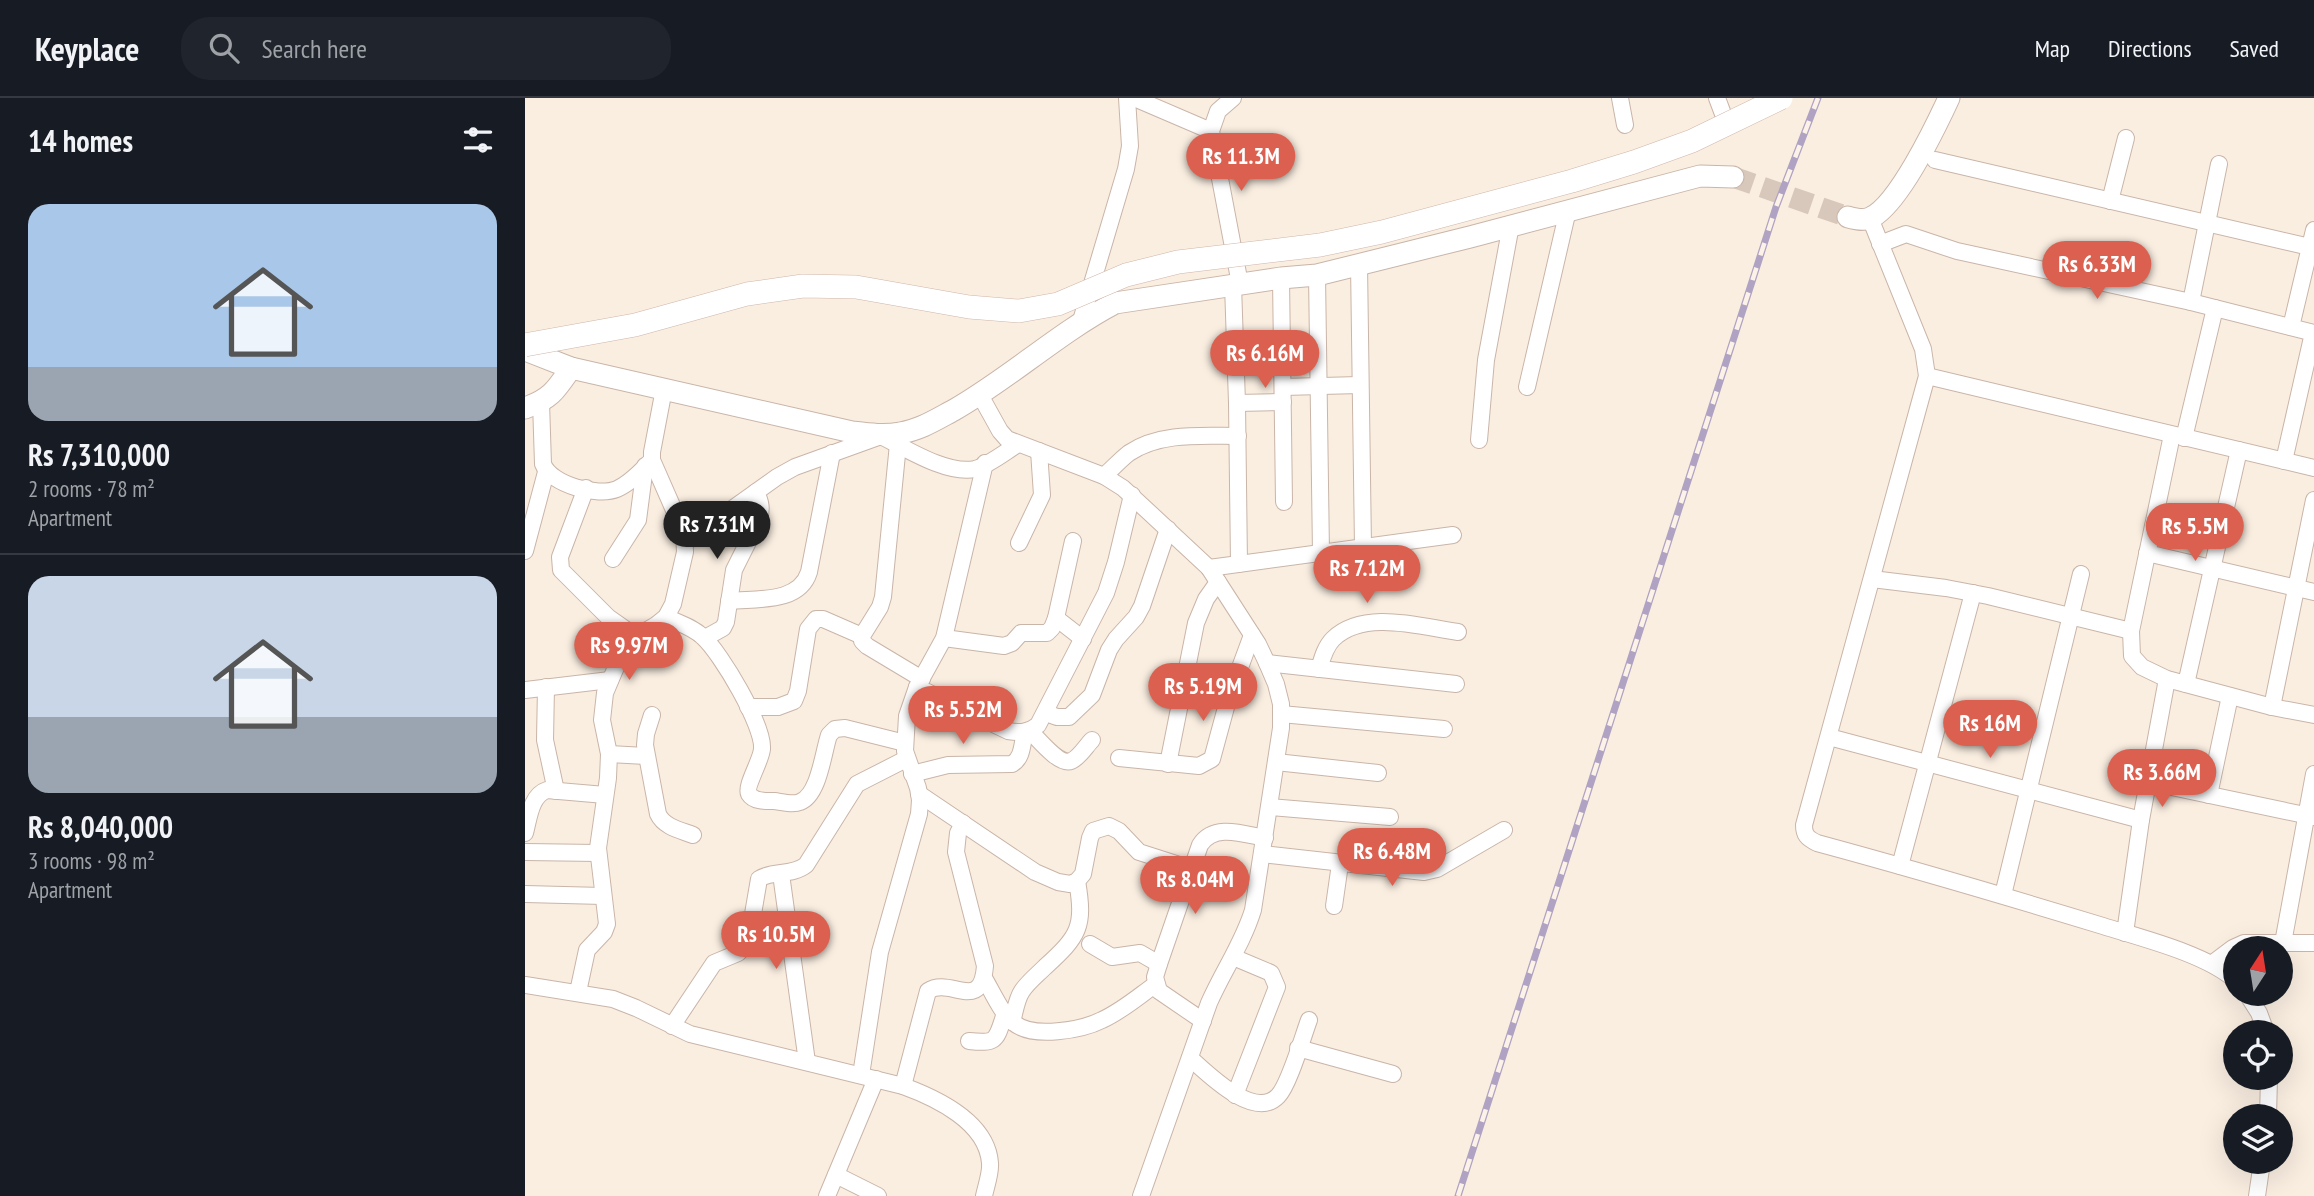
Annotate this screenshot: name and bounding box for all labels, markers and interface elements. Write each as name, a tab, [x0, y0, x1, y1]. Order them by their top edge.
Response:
search box	[181, 17, 671, 80]
text: Keyplace	[35, 27, 139, 70]
icon: search	[205, 29, 243, 67]
text: Search here	[261, 32, 367, 65]
text: Map	[2035, 33, 2070, 64]
text: Directions	[2108, 33, 2192, 64]
text: Saved	[2230, 33, 2279, 64]
text: 14 homes	[28, 121, 133, 160]
icon: filters	[459, 121, 497, 159]
pin: Rs 11.3M	[1169, 134, 1313, 193]
text: Rs 11.3M	[1202, 141, 1280, 170]
pin: Rs 6.33M	[2025, 242, 2169, 301]
icon: home	[200, 249, 326, 375]
text: Rs 6.33M	[2058, 249, 2136, 278]
pin: Rs 6.16M	[1193, 330, 1337, 390]
text: Rs 6.16M	[1226, 338, 1304, 367]
text: Rs 7,310,000	[28, 435, 170, 474]
text: 2 rooms · 78 m²	[28, 474, 155, 503]
pin: Rs 7.31M	[645, 502, 789, 561]
text: Apartment	[28, 503, 112, 532]
pin: Rs 5.5M	[2130, 504, 2260, 563]
text: Rs 7.31M	[679, 509, 755, 538]
text: Rs 5.5M	[2162, 511, 2228, 540]
pin: Rs 7.12M	[1295, 546, 1439, 605]
text: Rs 7.12M	[1329, 553, 1405, 582]
icon: home	[200, 621, 326, 747]
pin: Rs 9.97M	[557, 622, 701, 682]
text: Rs 9.97M	[590, 630, 668, 659]
pin: Rs 5.19M	[1131, 664, 1275, 723]
text: Rs 5.19M	[1164, 671, 1242, 700]
pin: Rs 5.52M	[891, 686, 1035, 746]
text: Rs 5.52M	[924, 694, 1002, 723]
pin: Rs 16M	[1933, 700, 2047, 760]
text: Rs 16M	[1959, 708, 2021, 737]
pin: Rs 3.66M	[2090, 750, 2234, 809]
text: Rs 3.66M	[2123, 757, 2201, 786]
text: Rs 8,040,000	[28, 807, 173, 846]
pin: Rs 6.48M	[1320, 828, 1464, 888]
text: Rs 6.48M	[1353, 836, 1431, 865]
text: 3 rooms · 98 m²	[28, 846, 155, 875]
pin: Rs 8.04M	[1123, 856, 1267, 916]
text: Rs 8.04M	[1156, 864, 1234, 893]
text: Apartment	[28, 875, 112, 904]
pin: Rs 10.5M	[704, 912, 848, 971]
text: Rs 10.5M	[737, 919, 815, 948]
north arrow	[2223, 936, 2293, 1006]
map controls	[2223, 936, 2293, 1174]
button: locate	[2223, 1020, 2293, 1090]
button: layers	[2223, 1104, 2293, 1174]

